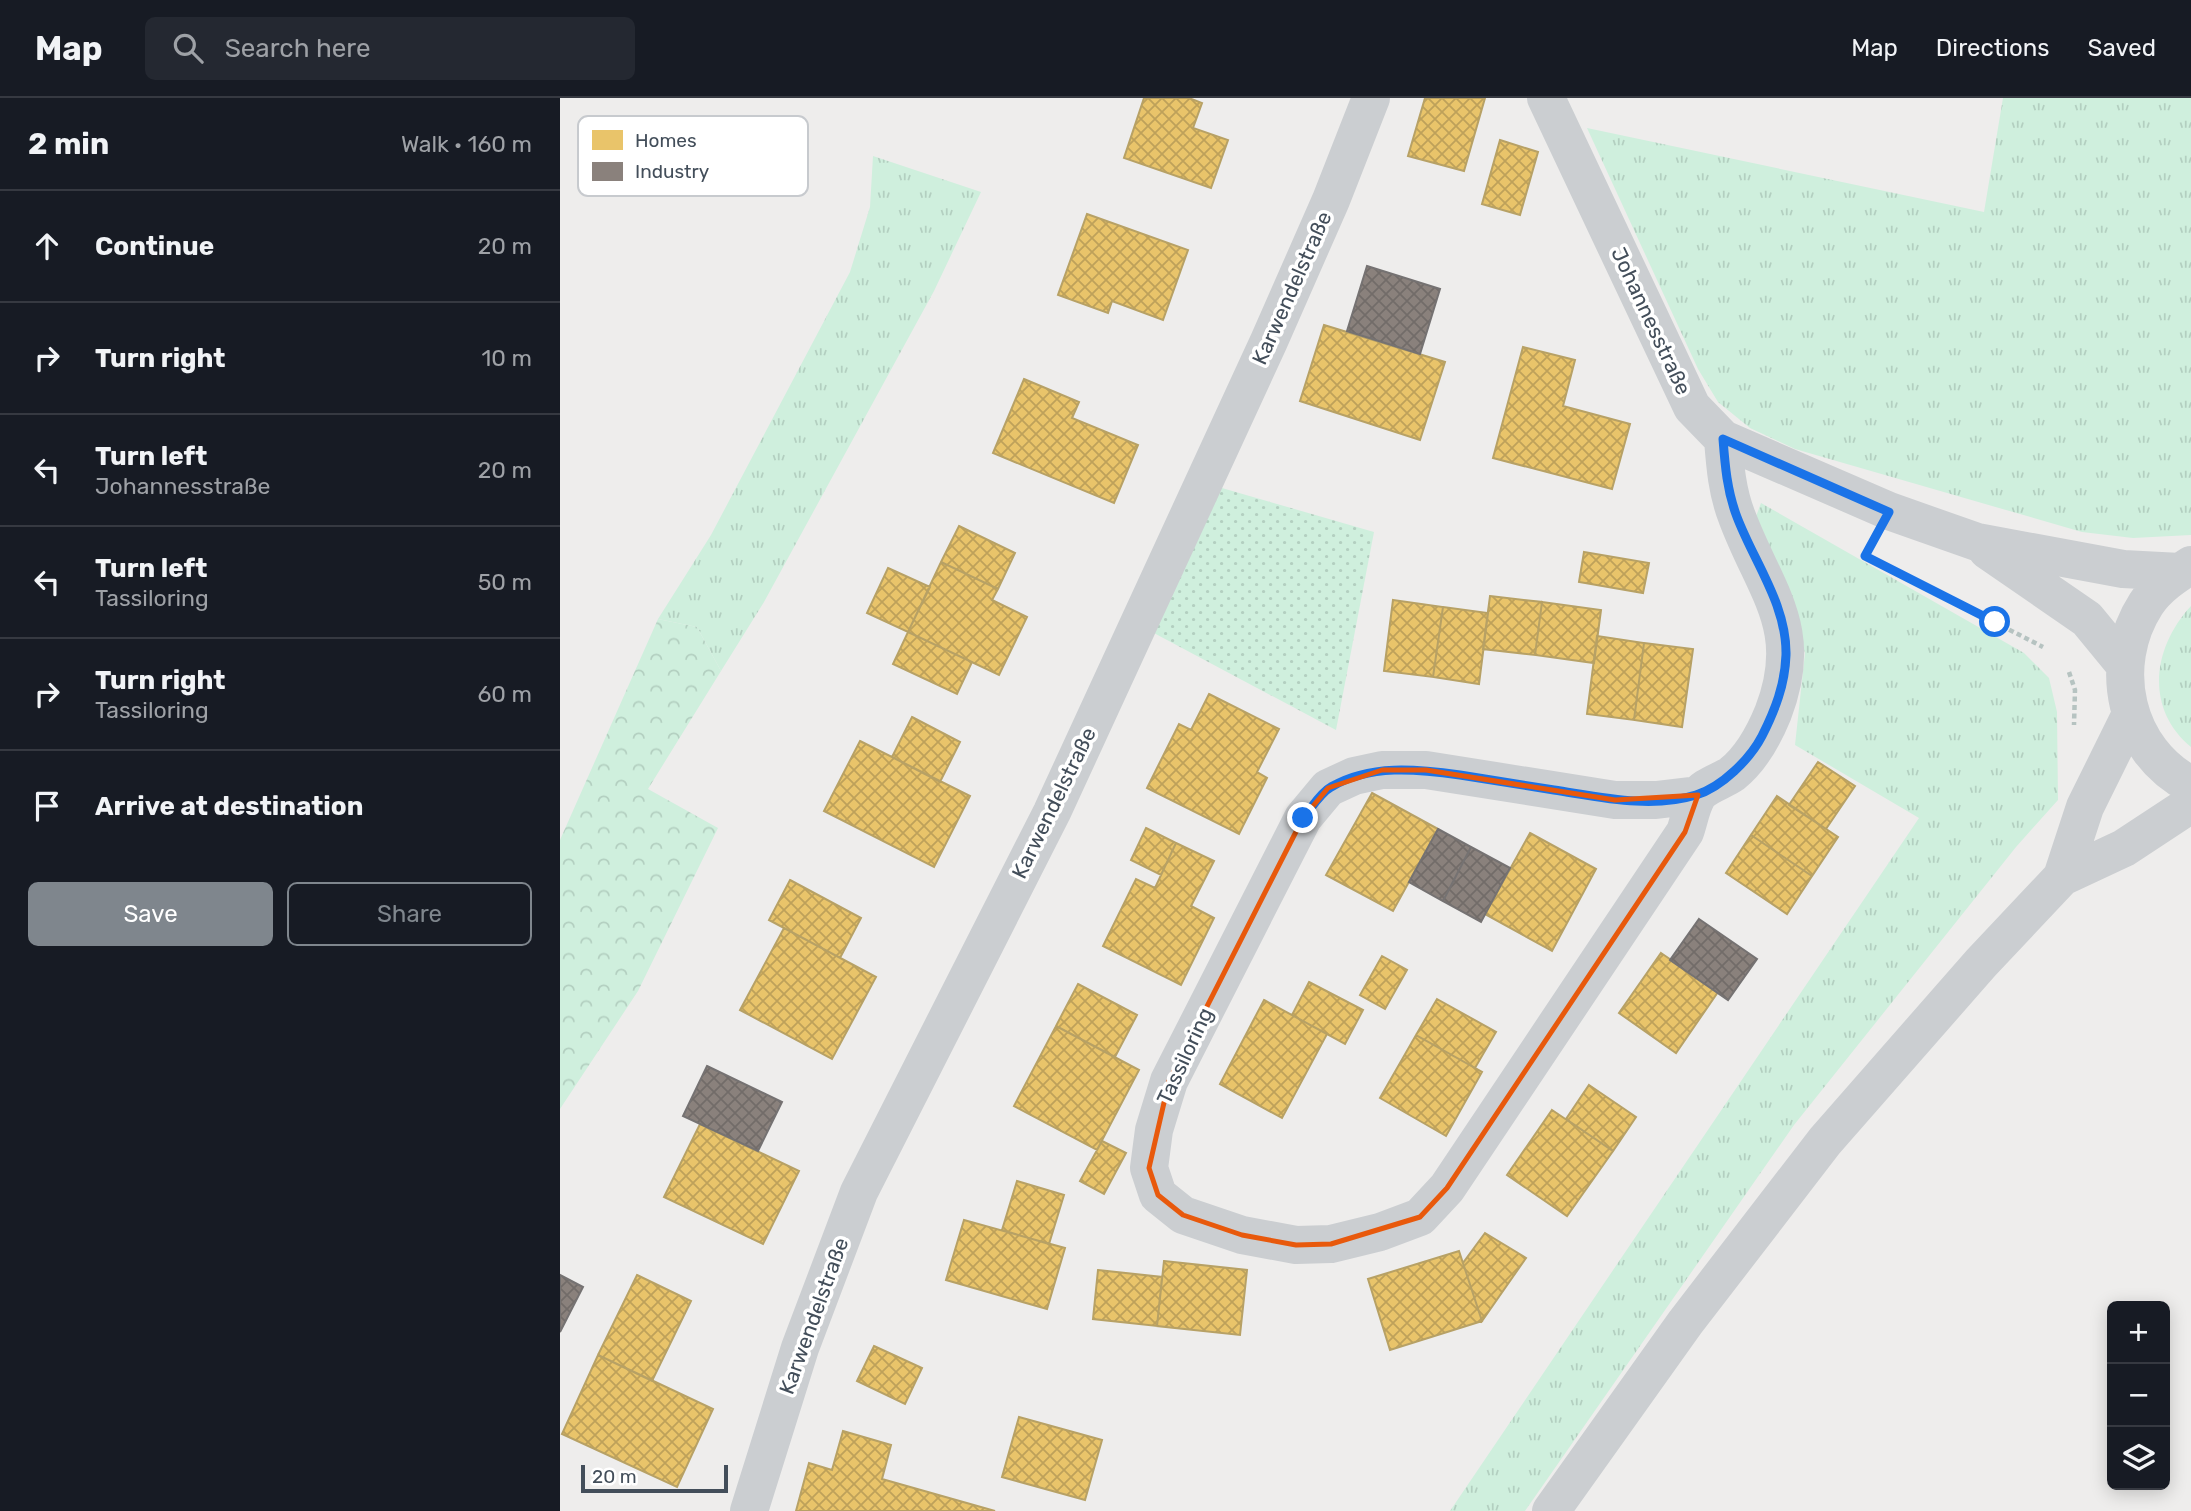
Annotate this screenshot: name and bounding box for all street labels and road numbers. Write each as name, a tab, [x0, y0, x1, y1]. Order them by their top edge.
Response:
street label: Karwendelstraße	[1247, 207, 1336, 368]
street label: Johannesstraße	[1606, 243, 1697, 399]
street label: Karwendelstraße	[1006, 723, 1101, 882]
street label: Tassiloring	[1151, 1003, 1218, 1108]
street label: Karwendelstraße	[774, 1234, 853, 1398]

